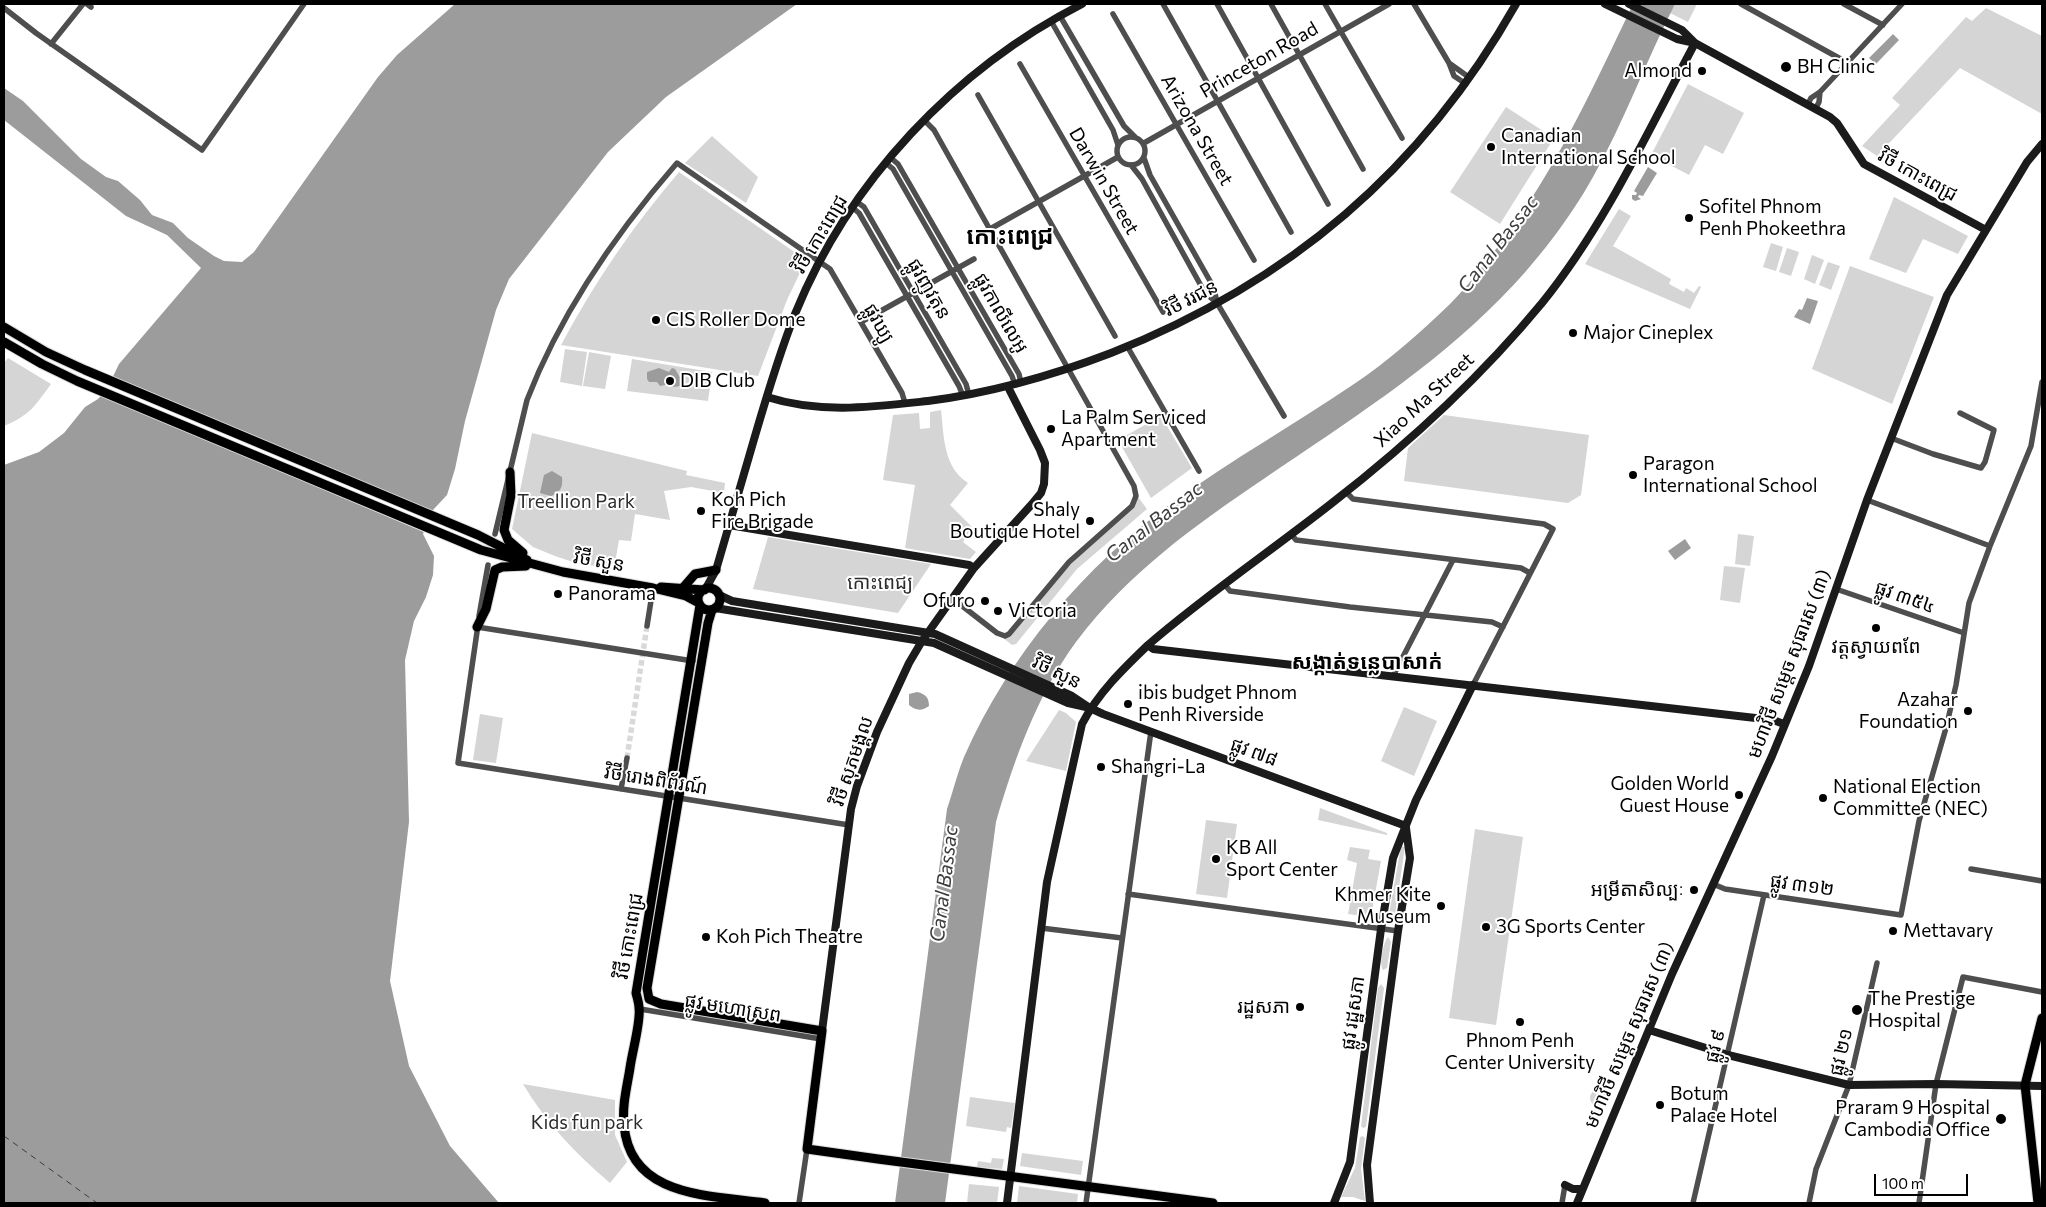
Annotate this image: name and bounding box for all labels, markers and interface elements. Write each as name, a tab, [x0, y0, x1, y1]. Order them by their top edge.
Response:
street label: Princeton Road	[1196, 17, 1322, 103]
place label: BH Clinic	[1797, 56, 1875, 78]
place label: Almond	[1624, 60, 1692, 82]
marker: BH Clinic	[1779, 60, 1793, 74]
marker: Almond	[1696, 65, 1708, 77]
street label: Arizona Street	[1156, 70, 1238, 190]
street label: Darwin Street	[1064, 123, 1144, 239]
place label: Canadian International School	[1501, 125, 1676, 169]
marker: Canadian International School	[1485, 141, 1497, 153]
street label: វិថី កោះពេជ្រ	[1874, 144, 1962, 206]
street label: វិថី កោះពេជ្រ	[788, 191, 852, 277]
water label: Canal Bassac	[1453, 191, 1543, 297]
place label: Sofitel Phnom Penh Phokeethra	[1699, 196, 1846, 240]
marker: Sofitel Phnom Penh Phokeethra	[1683, 212, 1695, 224]
district label: កោះពេជ្រ	[966, 222, 1054, 250]
street label: ផ្លូវញូវតុន	[902, 254, 956, 324]
street label: ផ្លូវកាលីលេអូ	[969, 269, 1033, 357]
street label: វិថី វរជន	[1160, 275, 1222, 321]
street label: ផ្លូវឃ្យូ	[859, 299, 899, 347]
place label: CIS Roller Dome	[666, 309, 805, 331]
marker: CIS Roller Dome	[650, 314, 662, 326]
place label: Major Cineplex	[1583, 322, 1713, 344]
marker: Major Cineplex	[1567, 327, 1579, 339]
street label: Xiao Ma Street	[1369, 348, 1479, 452]
place label: DIB Club	[680, 370, 755, 392]
marker: DIB Club	[664, 375, 676, 387]
place label: La Palm Serviced Apartment	[1061, 407, 1206, 451]
marker: La Palm Serviced Apartment	[1045, 423, 1057, 435]
place label: Paragon International School	[1643, 453, 1818, 497]
marker: Paragon International School	[1627, 469, 1639, 481]
water label: Canal Bassac	[1101, 477, 1207, 567]
place label: Koh Pich Fire Brigade	[711, 489, 814, 533]
park label: Treellion Park	[517, 491, 635, 513]
place label: Shaly Boutique Hotel	[950, 499, 1080, 543]
marker: Koh Pich Fire Brigade	[695, 505, 707, 517]
marker: Shaly Boutique Hotel	[1084, 515, 1096, 527]
street label: វិថី សួន	[572, 545, 626, 577]
street label: មហាវិថី សម្តេច សុធារស (៣)	[1742, 566, 1836, 762]
park label: កោះពេជ្យ	[847, 572, 913, 594]
street label: ផ្លូវ ៣៥៤	[1872, 576, 1938, 618]
place label: Panorama	[568, 583, 656, 605]
marker: Panorama	[552, 588, 564, 600]
place label: Ofuro	[923, 590, 975, 612]
marker: Ofuro	[979, 595, 991, 607]
place label: Victoria	[1008, 600, 1077, 622]
marker: Victoria	[992, 605, 1004, 617]
marker: វត្តស្វាយពពែ	[1870, 622, 1882, 634]
place label: វត្តស្វាយពពែ	[1831, 636, 1921, 658]
district label: សង្កាត់ទន្លេបាសាក់	[1292, 649, 1442, 675]
street label: វិថី សួន	[1029, 650, 1085, 694]
place label: ibis budget Phnom Penh Riverside	[1138, 682, 1297, 726]
place label: Azahar Foundation	[1859, 689, 1958, 733]
marker: ibis budget Phnom Penh Riverside	[1122, 698, 1134, 710]
marker: Azahar Foundation	[1962, 705, 1974, 717]
street label: វិថី សុភមង្គល	[826, 713, 878, 809]
street label: ផ្លូវ ៧៨	[1227, 733, 1281, 771]
place label: Shangri-La	[1111, 756, 1205, 778]
street label: វិថី រោងពិព័រណ៍	[603, 761, 709, 799]
marker: Shangri-La	[1095, 761, 1107, 773]
place label: Golden World Guest House	[1611, 773, 1729, 817]
place label: National Election Committee (NEC)	[1833, 776, 1988, 820]
marker: Golden World Guest House	[1733, 789, 1745, 801]
marker: National Election Committee (NEC)	[1817, 792, 1829, 804]
water label: Canal Bassac	[925, 825, 963, 943]
place label: KB All Sport Center	[1226, 837, 1338, 881]
marker: KB All Sport Center	[1210, 853, 1222, 865]
street label: ផ្លូវ ៣១២	[1768, 869, 1836, 901]
place label: អម្រីតាសិល្បៈ	[1591, 879, 1684, 901]
place label: Khmer Kite Museum	[1334, 884, 1431, 928]
marker: អម្រីតាសិល្បៈ	[1688, 884, 1700, 896]
street label: វិថី កោះពេជ្រ	[610, 891, 648, 981]
marker: Khmer Kite Museum	[1435, 900, 1447, 912]
place label: 3G Sports Center	[1496, 916, 1645, 938]
place label: Mettavary	[1903, 920, 1993, 942]
marker: 3G Sports Center	[1480, 921, 1492, 933]
marker: Mettavary	[1887, 925, 1899, 937]
place label: Koh Pich Theatre	[716, 926, 863, 948]
marker: Koh Pich Theatre	[700, 931, 712, 943]
street label: មហាវិថី សម្តេច សុធារស (៣)	[1579, 938, 1679, 1132]
street label: ផ្លូវ រដ្ឋសភា	[1337, 974, 1369, 1052]
place label: The Prestige Hospital	[1868, 988, 1975, 1032]
street label: ផ្លូវ មហោស្រព	[683, 989, 783, 1027]
place label: រដ្ឋសភា	[1237, 996, 1290, 1018]
marker: រដ្ឋសភា	[1294, 1001, 1306, 1013]
marker: The Prestige Hospital	[1850, 1003, 1864, 1017]
marker: Phnom Penh Center University	[1514, 1016, 1526, 1028]
street label: ផ្លូវ ២១	[1824, 1026, 1858, 1078]
street label: ផ្លូវ ៩	[1700, 1027, 1730, 1065]
place label: Phnom Penh Center University	[1445, 1030, 1595, 1074]
place label: Botum Palace Hotel	[1670, 1083, 1778, 1127]
place label: Praram 9 Hospital Cambodia Office	[1835, 1097, 1990, 1141]
marker: Botum Palace Hotel	[1654, 1099, 1666, 1111]
park label: Kids fun park	[531, 1112, 643, 1134]
marker: Praram 9 Hospital Cambodia Office	[1994, 1112, 2008, 1126]
scale bar	[1876, 1164, 1970, 1196]
text: 100 m	[1882, 1174, 1924, 1192]

